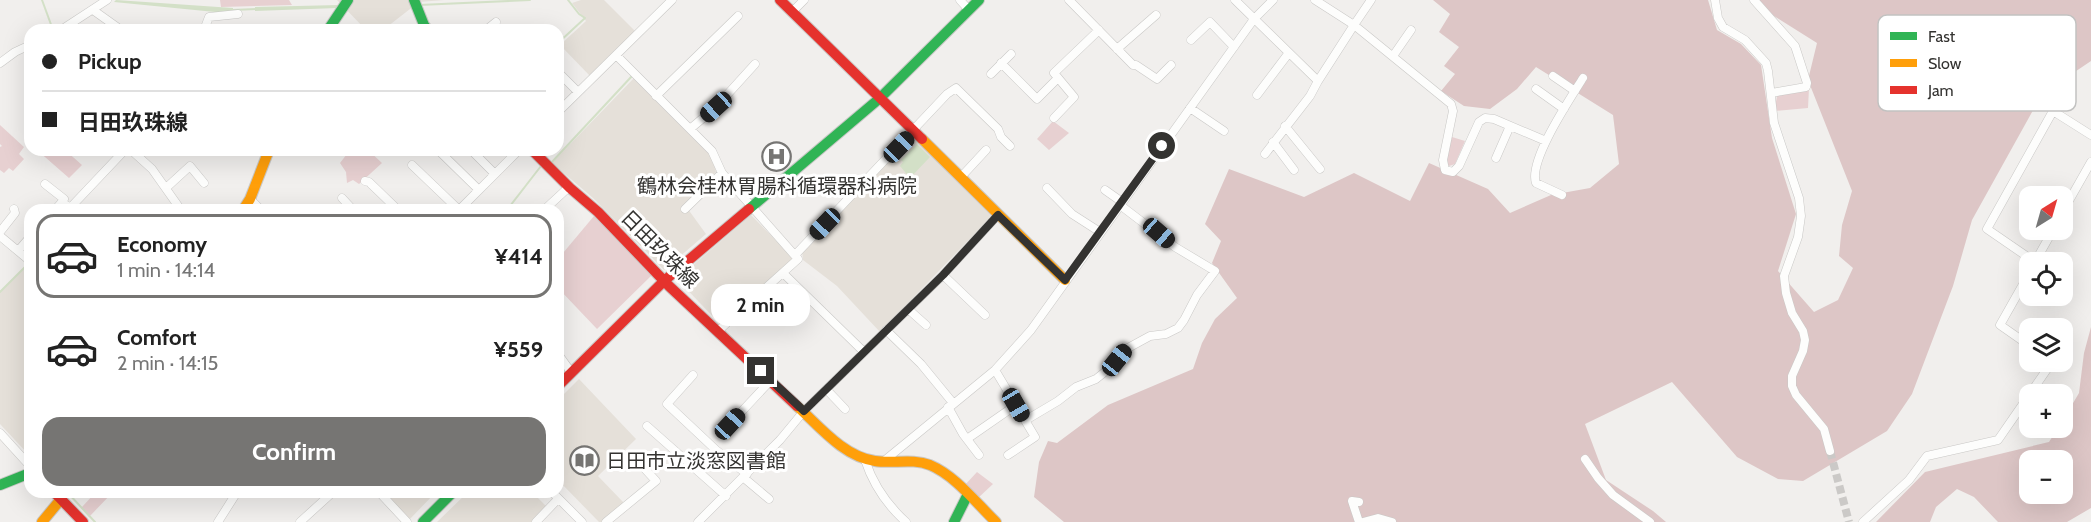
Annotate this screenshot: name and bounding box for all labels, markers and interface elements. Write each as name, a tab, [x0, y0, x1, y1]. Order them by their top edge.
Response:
legend	[1878, 15, 2076, 111]
text: Fast	[1928, 27, 1956, 46]
text: Pickup	[78, 48, 142, 75]
text: Slow	[1928, 54, 1962, 73]
text: Jam	[1927, 81, 1954, 100]
car	[697, 88, 735, 126]
text: 日田玖珠線	[78, 109, 188, 136]
car	[880, 128, 918, 166]
route start	[1148, 132, 1175, 159]
hospital icon: 鶴林会桂林胃腸科循環器科病院	[761, 140, 793, 172]
place label: 鶴林会桂林胃腸科循環器科病院	[637, 174, 917, 198]
north arrow	[2019, 186, 2073, 240]
map controls	[2019, 186, 2073, 504]
street label: 日田玖珠線	[616, 205, 704, 293]
car	[806, 205, 844, 243]
car	[1140, 214, 1178, 252]
icon: car	[45, 229, 99, 283]
text: Economy	[117, 231, 207, 258]
text: ¥414	[494, 243, 543, 270]
button: locate	[2019, 252, 2073, 306]
text: 1 min · 14:14	[117, 258, 215, 282]
callout: 2 min	[712, 284, 810, 326]
text: 2 min	[736, 293, 785, 317]
button: layers	[2019, 318, 2073, 372]
icon: car	[45, 322, 99, 376]
text: Comfort	[117, 324, 196, 351]
text: ¥559	[494, 336, 543, 363]
car	[1099, 340, 1135, 380]
text: 2 min · 14:15	[117, 351, 218, 375]
route end	[747, 357, 774, 384]
button: +	[2019, 384, 2073, 438]
car	[999, 385, 1033, 425]
car	[711, 405, 749, 443]
button: Confirm	[42, 417, 546, 486]
library icon: 日田市立淡窓図書館	[569, 445, 601, 477]
place label: 日田市立淡窓図書館	[606, 449, 786, 473]
button: −	[2019, 450, 2073, 504]

